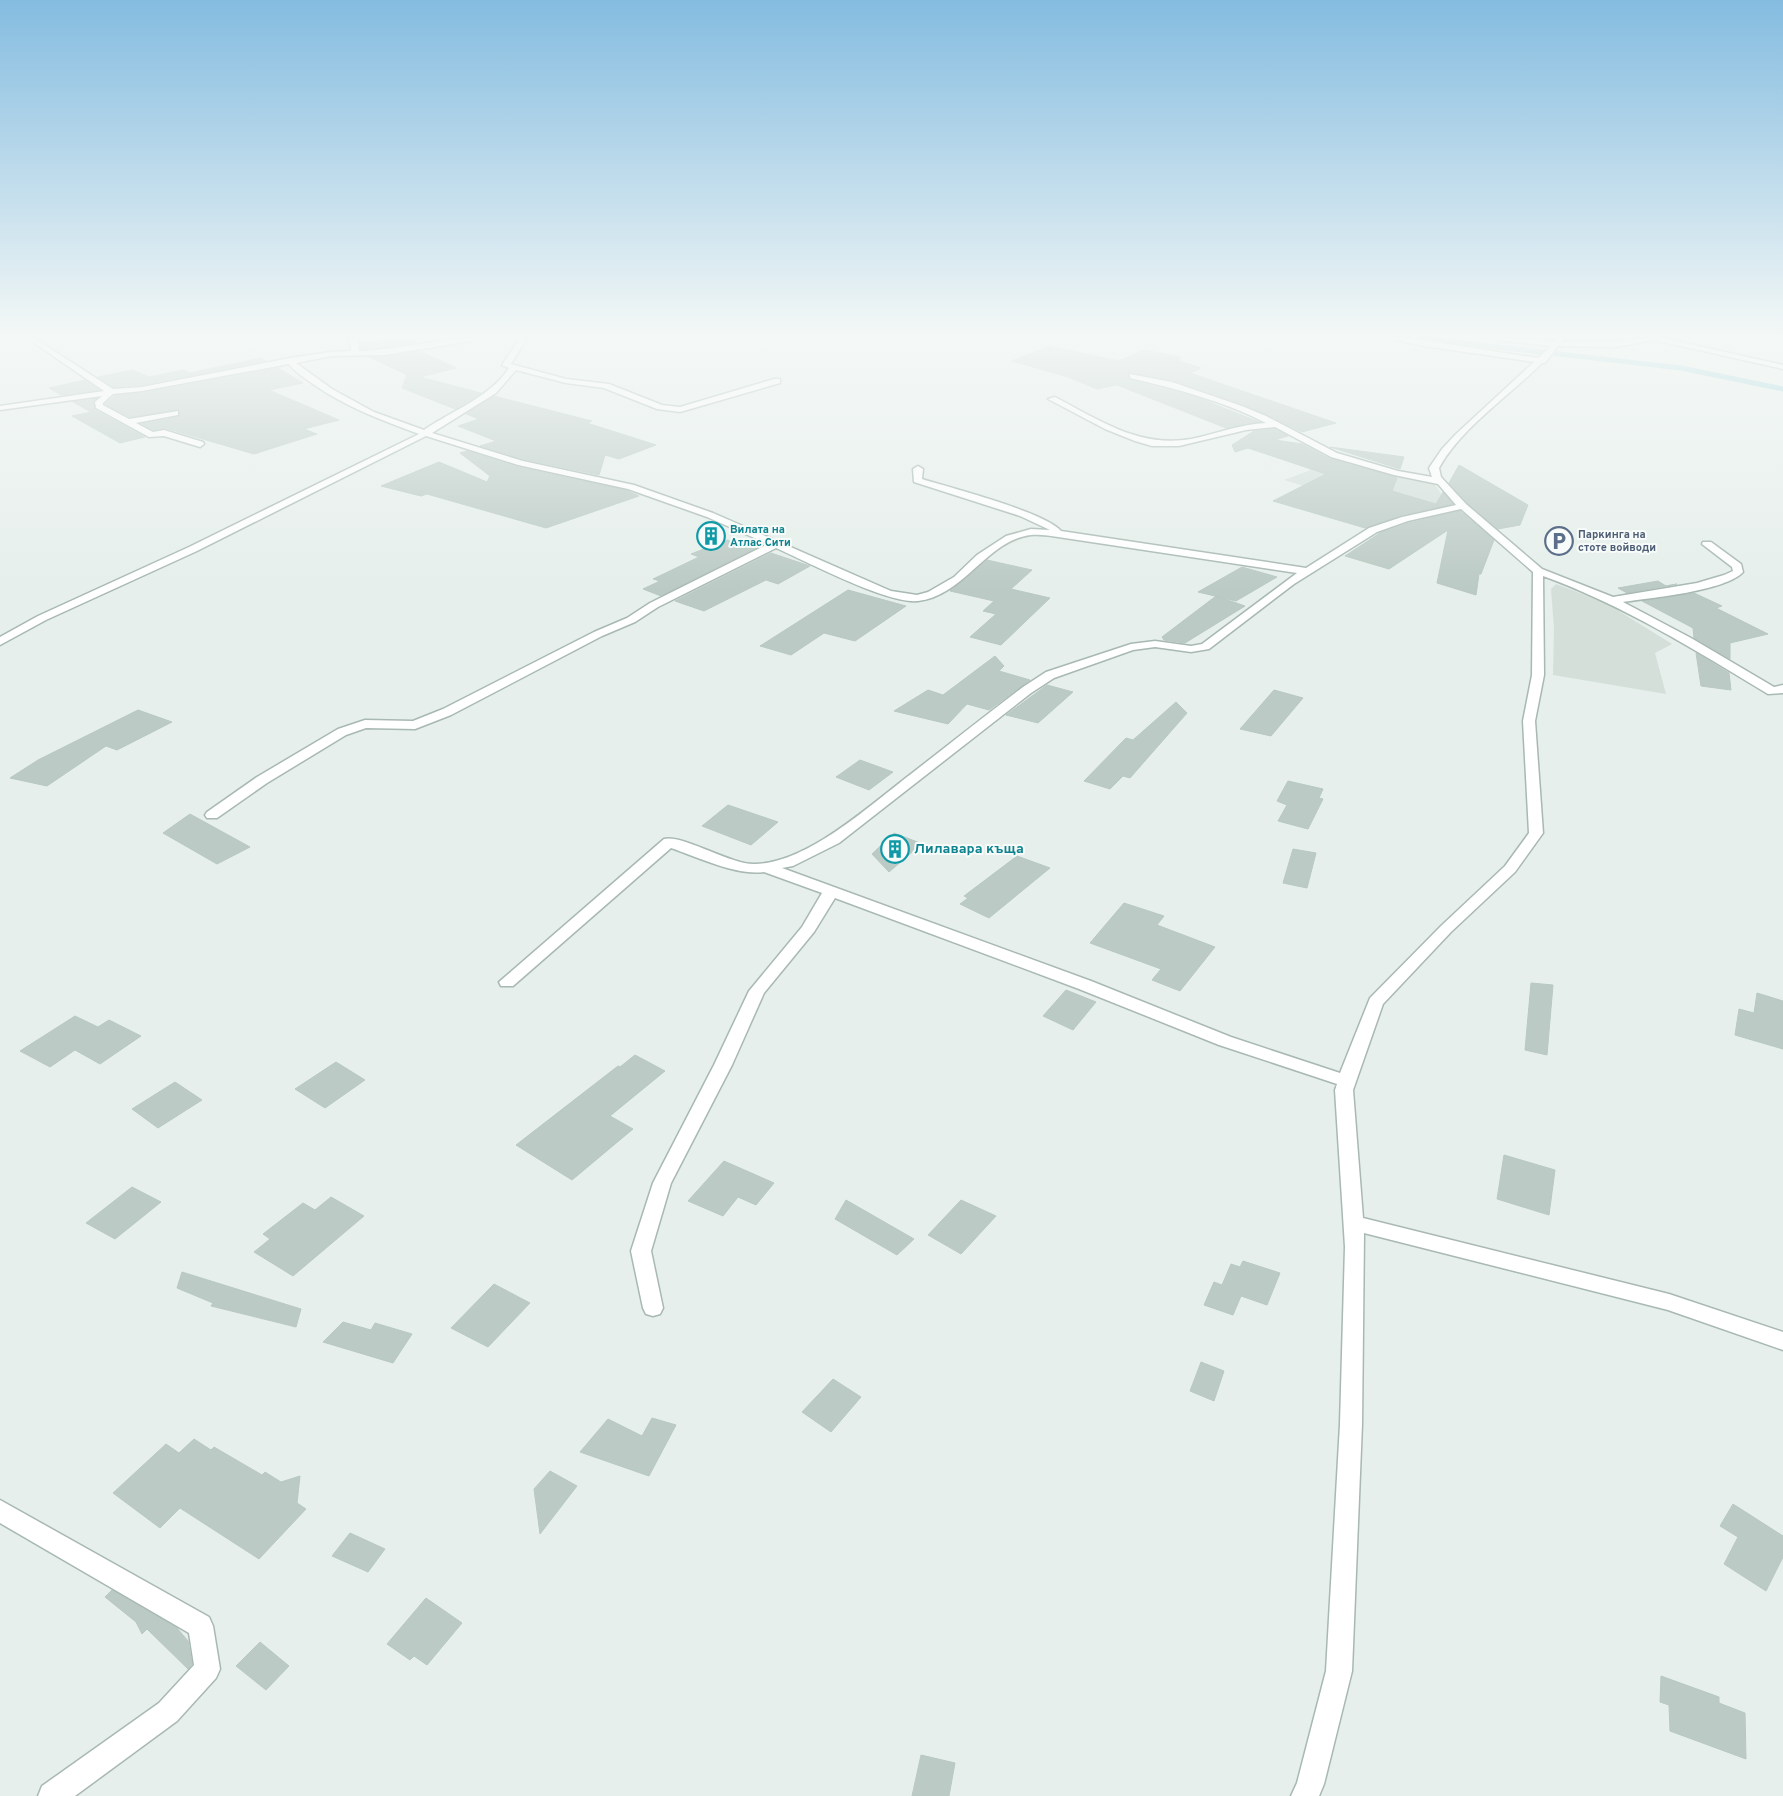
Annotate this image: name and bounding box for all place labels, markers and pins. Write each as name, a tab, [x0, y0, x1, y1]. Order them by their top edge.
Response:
building icon: Вилата на Атлас Сити	[696, 521, 726, 551]
place label: Вилата на Атлас Сити	[730, 523, 791, 550]
parking icon: Паркинга на стоте войводи	[1544, 526, 1574, 556]
place label: Паркинга на стоте войводи	[1578, 528, 1656, 555]
building icon: Лилавара къща	[880, 834, 910, 864]
place label: Лилавара къща	[914, 841, 1024, 858]

